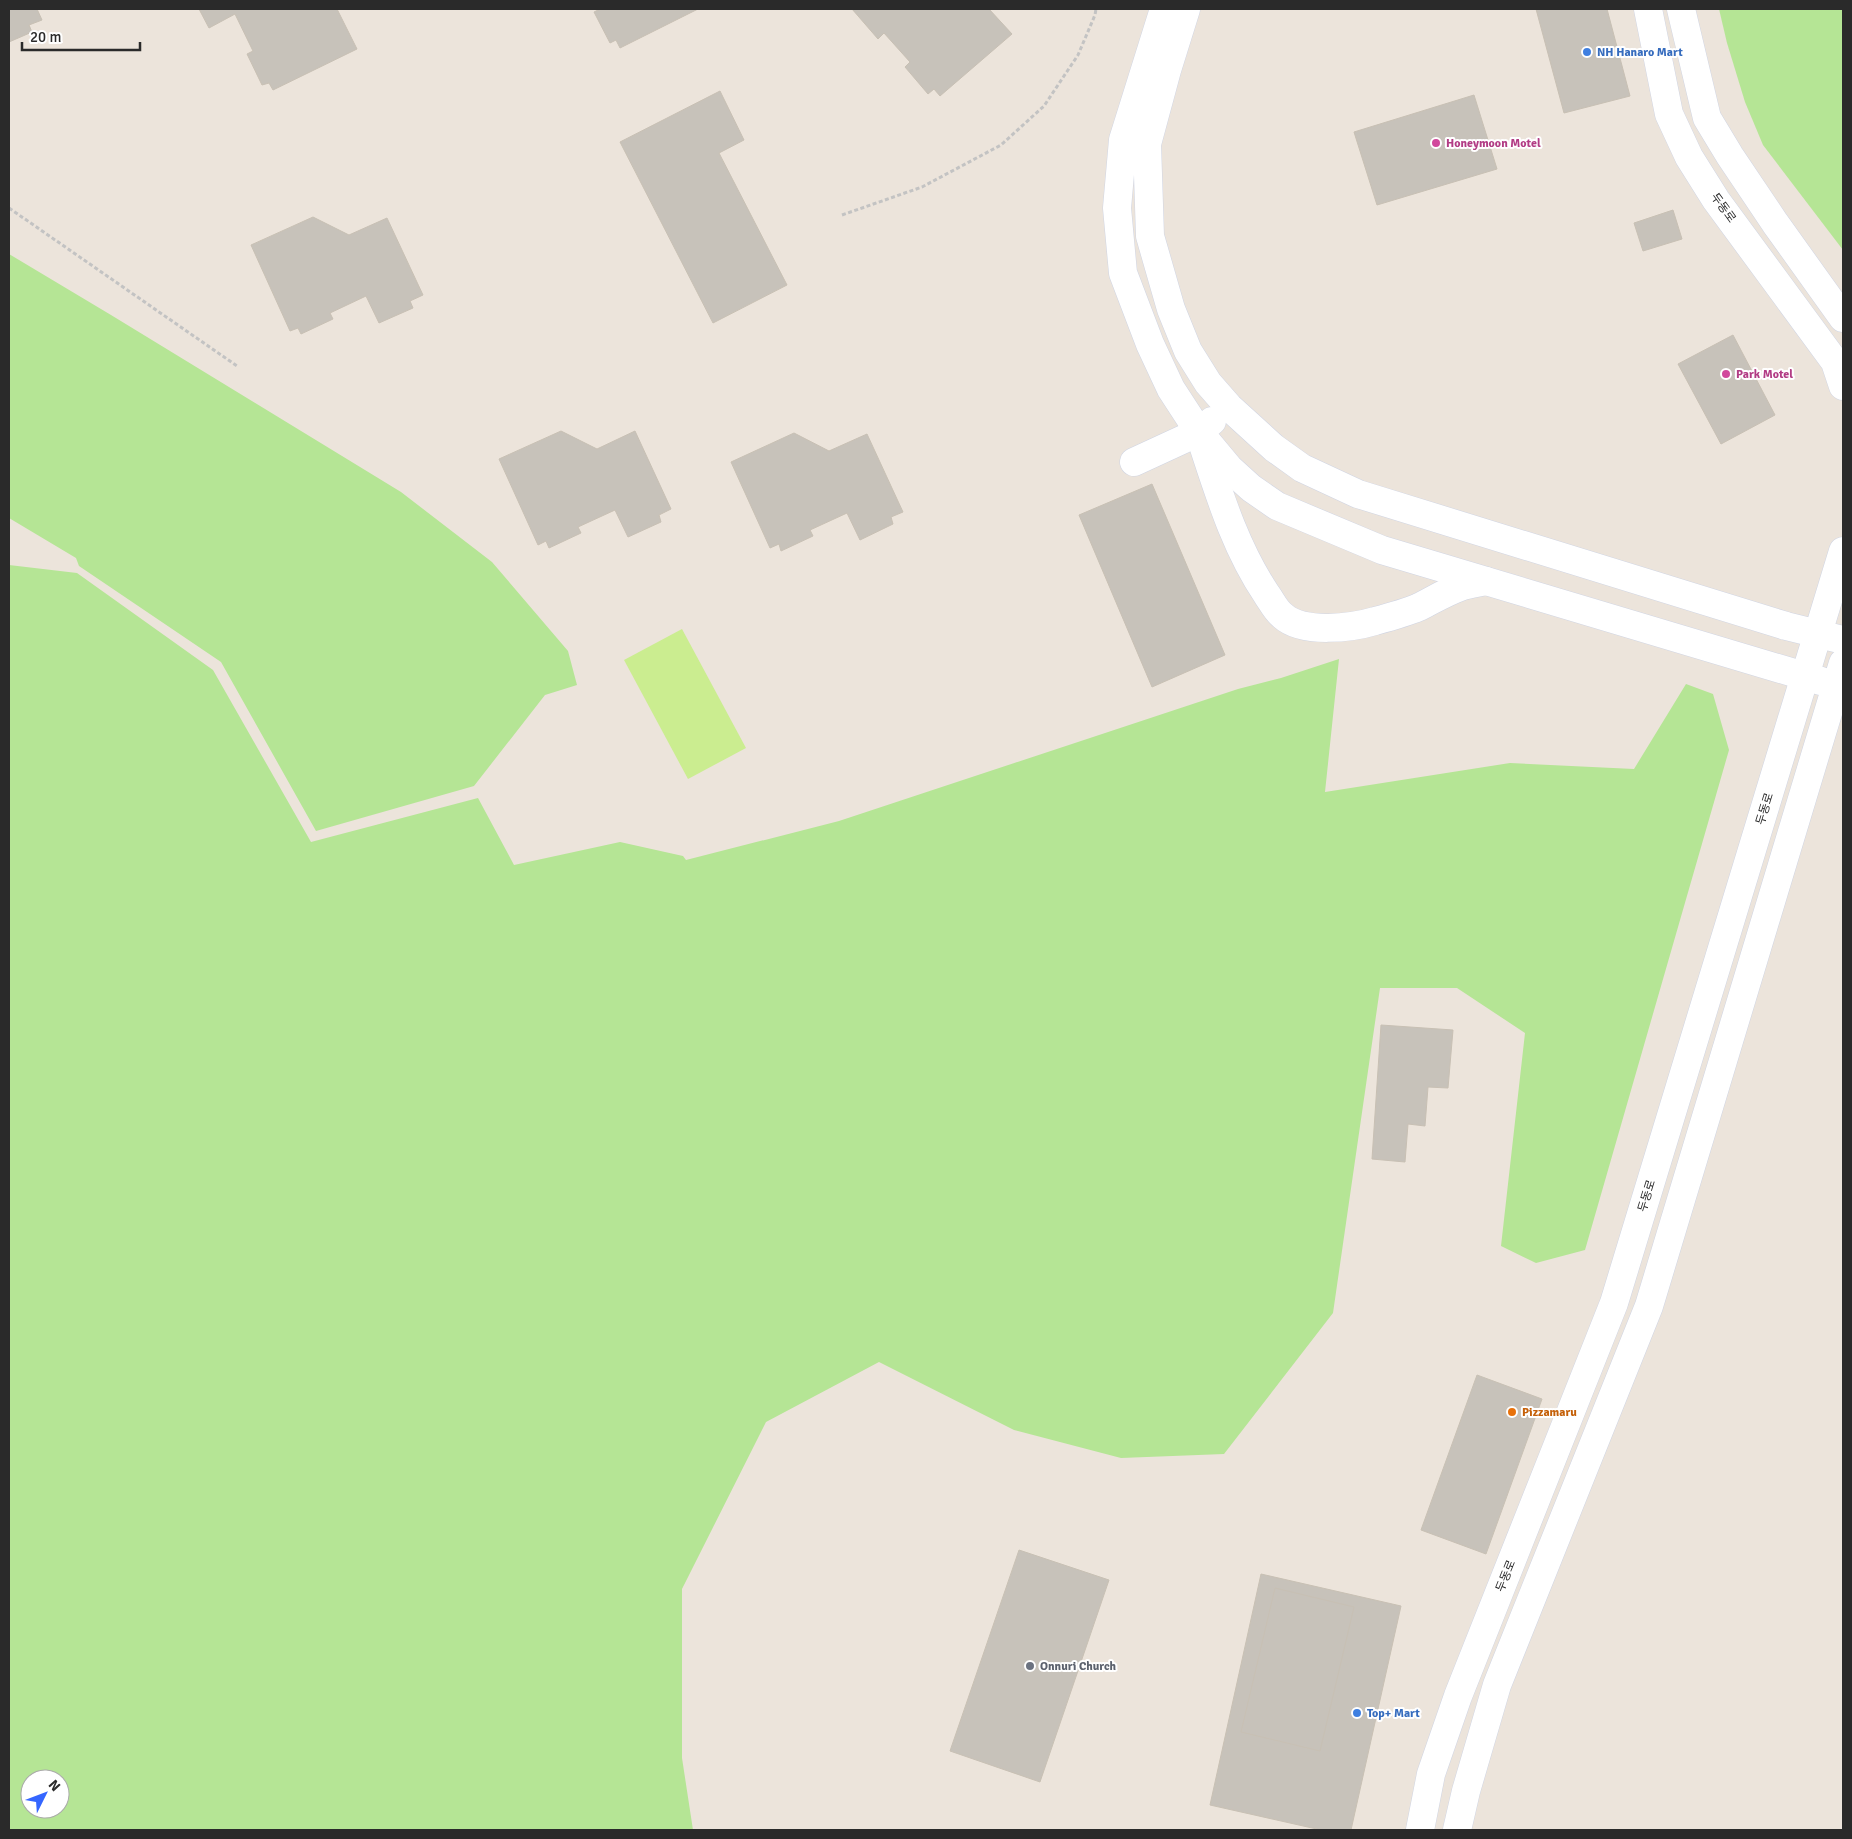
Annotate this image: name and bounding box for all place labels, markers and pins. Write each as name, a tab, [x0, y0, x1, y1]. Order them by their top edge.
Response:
place label: NH Hanaro Mart	[1597, 45, 1683, 60]
marker: NH Hanaro Mart	[1581, 46, 1593, 58]
place label: Honeymoon Motel	[1446, 136, 1541, 151]
marker: Honeymoon Motel	[1430, 137, 1442, 149]
place label: Park Motel	[1736, 367, 1793, 382]
marker: Park Motel	[1720, 368, 1732, 380]
place label: Pizzamaru	[1522, 1405, 1577, 1420]
marker: Pizzamaru	[1506, 1406, 1518, 1418]
place label: Onnuri Church	[1040, 1659, 1117, 1674]
marker: Onnuri Church	[1024, 1660, 1036, 1672]
place label: Top+ Mart	[1367, 1706, 1420, 1721]
marker: Top+ Mart	[1351, 1707, 1363, 1719]

